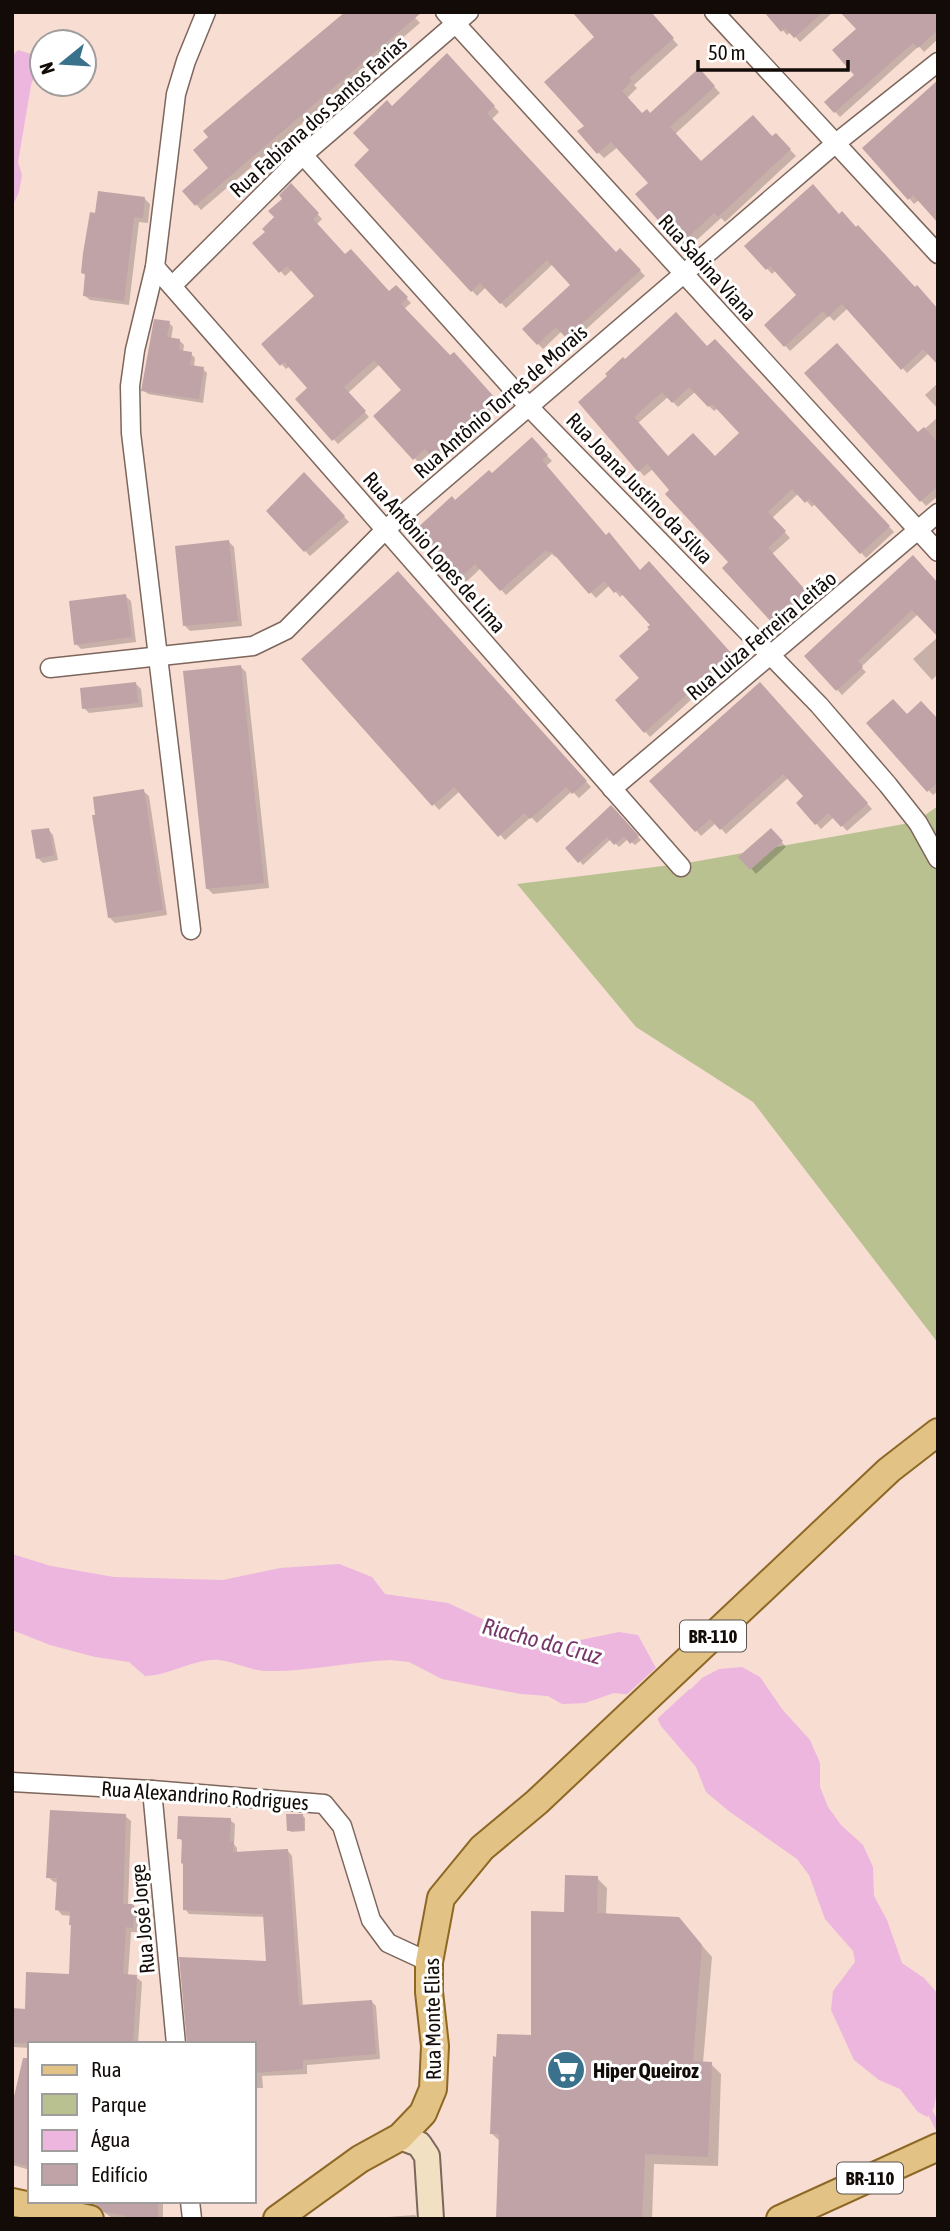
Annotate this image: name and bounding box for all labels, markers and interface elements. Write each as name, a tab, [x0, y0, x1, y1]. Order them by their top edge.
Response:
north arrow	[28, 28, 98, 98]
scale bar	[698, 28, 848, 72]
street label: Rua Fabiana dos Santos Farias	[225, 30, 411, 202]
text: 50 m	[708, 40, 746, 64]
text: N	[35, 60, 59, 77]
street label: Rua Sabina Viana	[654, 209, 762, 325]
street label: Rua Antônio Torres de Morais	[409, 319, 591, 483]
street label: Rua Joana Justino da Silva	[562, 408, 718, 568]
street label: Rua Antônio Lopes de Lima	[359, 467, 511, 637]
street label: Rua Luiza Ferreira Leitão	[681, 566, 841, 704]
water label: Riacho da Cruz	[480, 1613, 605, 1670]
road number: BR-110	[680, 1620, 746, 1652]
street label: Rua Alexandrino Rodrigues	[100, 1776, 310, 1814]
street label: Rua José Jorge	[125, 1863, 159, 1975]
street label: Rua Monte Elias	[419, 1958, 445, 2080]
legend	[28, 2042, 256, 2203]
supermarket icon: Hiper Queiroz	[545, 2049, 587, 2091]
text: Rua	[91, 2057, 121, 2081]
place label: Hiper Queiroz	[593, 2058, 699, 2082]
text: Parque	[91, 2092, 146, 2116]
text: Água	[91, 2127, 130, 2151]
text: Edifício	[91, 2162, 148, 2186]
road number: BR-110	[837, 2162, 903, 2194]

